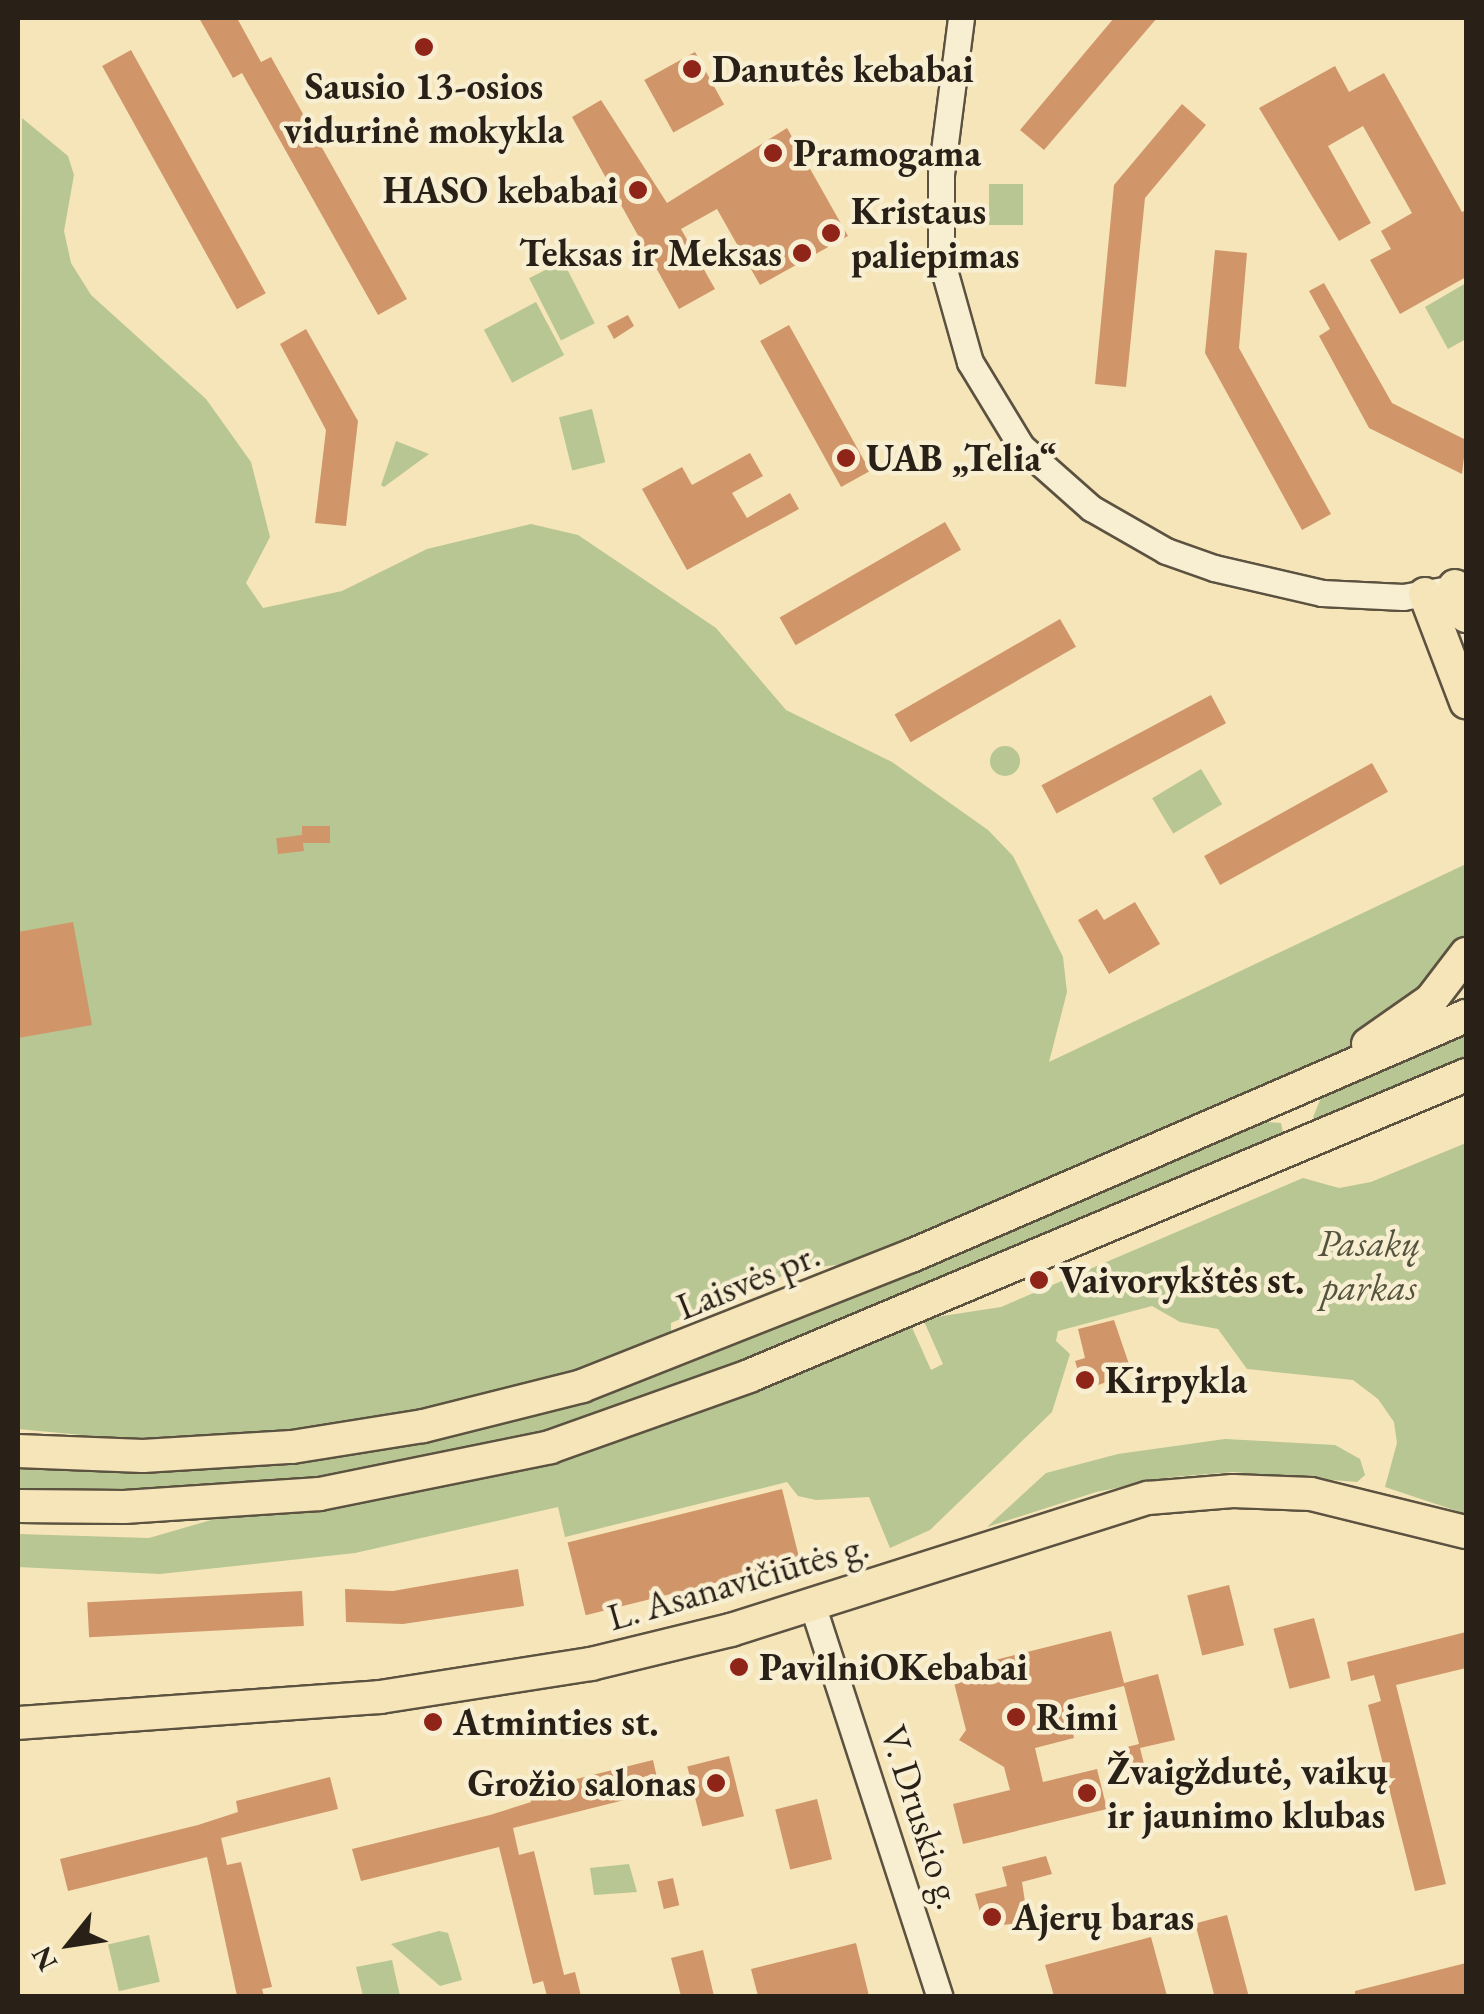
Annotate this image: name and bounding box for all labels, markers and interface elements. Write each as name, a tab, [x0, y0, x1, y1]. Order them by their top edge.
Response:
marker: Sausio 13-osios vidurinė mokykla	[413, 36, 435, 58]
place label: Danutės kebabai	[712, 46, 974, 92]
marker: Danutės kebabai	[681, 58, 703, 80]
place label: Sausio 13-osios vidurinė mokykla	[284, 63, 564, 152]
place label: Pramogama	[793, 130, 981, 176]
marker: Pramogama	[762, 142, 784, 164]
place label: HASO kebabai	[383, 167, 618, 213]
marker: HASO kebabai	[627, 179, 649, 201]
place label: Kristaus paliepimas	[851, 188, 1019, 278]
marker: Kristaus paliepimas	[820, 222, 842, 244]
place label: Teksas ir Meksas	[519, 230, 782, 276]
marker: Teksas ir Meksas	[791, 242, 813, 264]
place label: UAB „Telia“	[866, 435, 1056, 481]
marker: UAB „Telia“	[835, 447, 857, 469]
park label: Pasakų parkas	[1317, 1220, 1421, 1310]
street label: Laisvės pr.	[670, 1231, 826, 1329]
place label: Vaivorykštės st.	[1059, 1257, 1304, 1303]
marker: Vaivorykštės st.	[1028, 1269, 1050, 1291]
place label: Kirpykla	[1105, 1357, 1247, 1403]
marker: Kirpykla	[1074, 1369, 1096, 1391]
street label: L. Asanavičiūtės g.	[602, 1522, 874, 1640]
place label: PavilniOKebabai	[759, 1644, 1028, 1690]
marker: PavilniOKebabai	[728, 1656, 750, 1678]
place label: Rimi	[1036, 1694, 1118, 1740]
place label: Atminties st.	[453, 1699, 659, 1745]
marker: Rimi	[1005, 1706, 1027, 1728]
marker: Atminties st.	[422, 1711, 444, 1733]
street label: V. Druskio g.	[871, 1719, 973, 1915]
place label: Žvaigždutė, vaikų ir jaunimo klubas	[1107, 1748, 1388, 1838]
place label: Grožio salonas	[467, 1760, 696, 1806]
marker: Grožio salonas	[705, 1772, 727, 1794]
marker: Žvaigždutė, vaikų ir jaunimo klubas	[1076, 1782, 1098, 1804]
north arrow	[20, 1894, 120, 1994]
place label: Ajerų baras	[1012, 1894, 1194, 1940]
marker: Ajerų baras	[981, 1906, 1003, 1928]
text: N	[23, 1940, 65, 1978]

